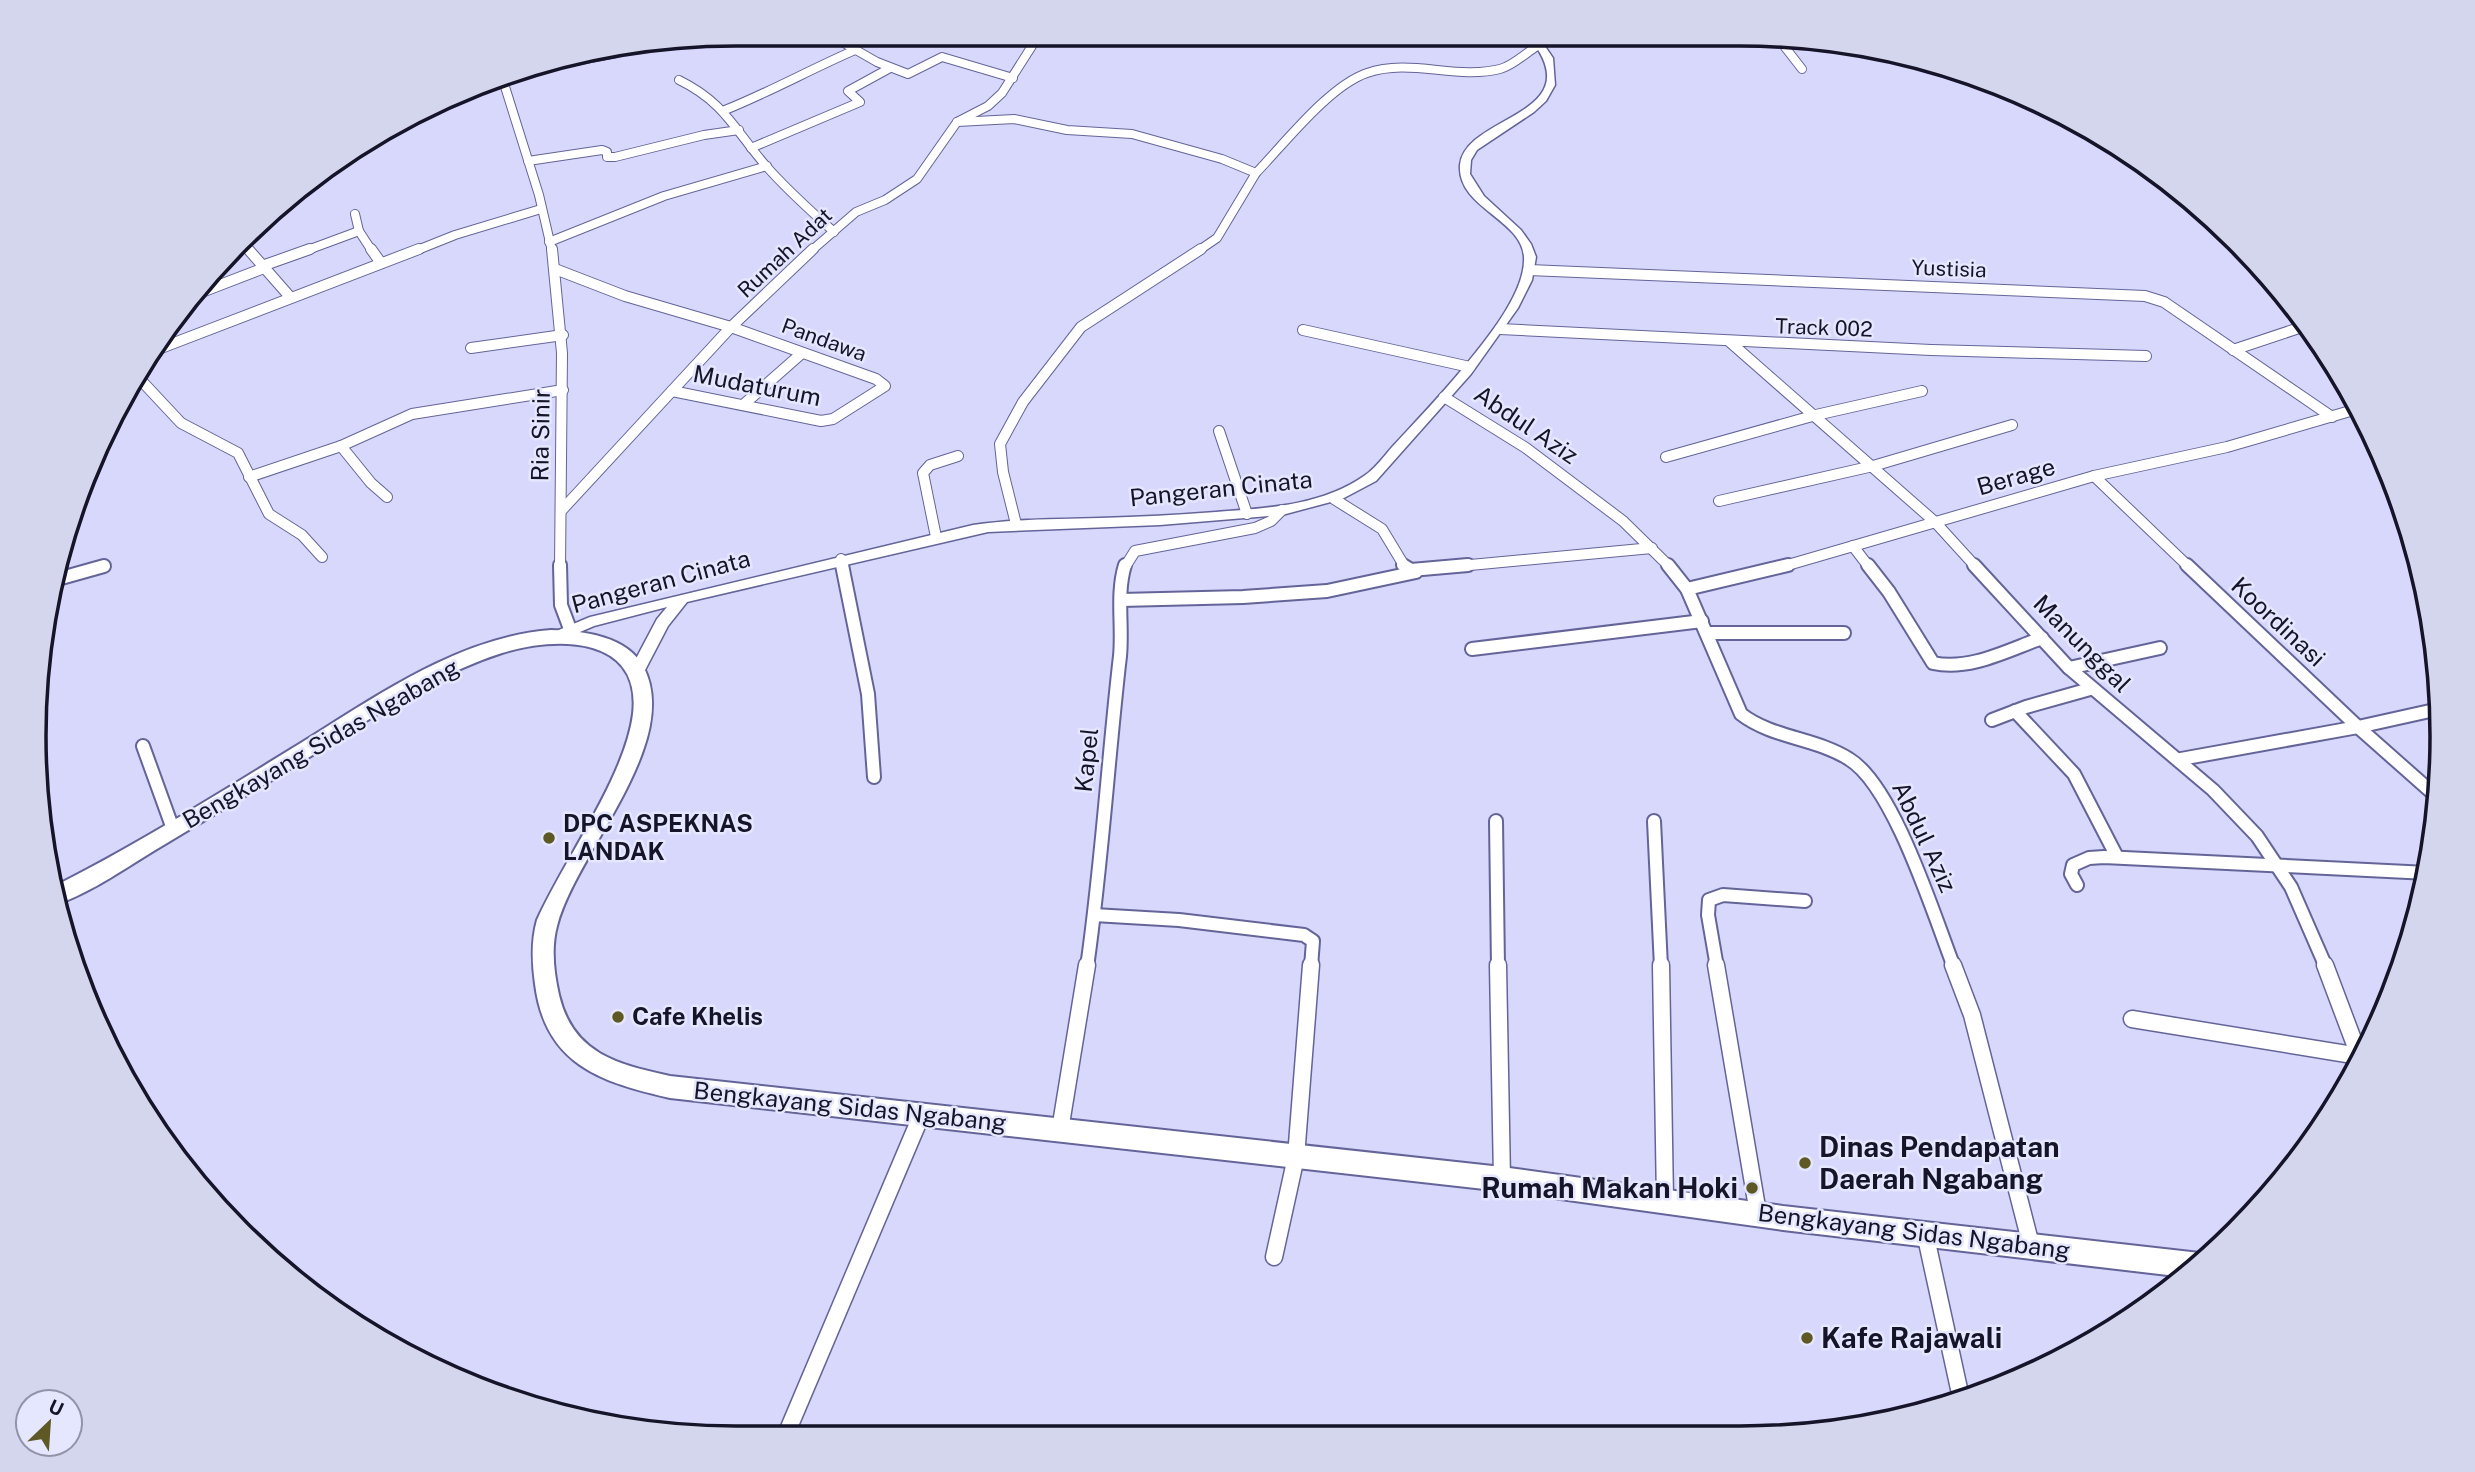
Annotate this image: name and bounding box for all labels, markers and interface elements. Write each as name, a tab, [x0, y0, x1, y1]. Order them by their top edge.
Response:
street label: Rumah Adat	[732, 203, 837, 303]
street label: Yustisia	[1911, 255, 1987, 282]
street label: Pandawa	[778, 313, 870, 366]
street label: Track 002	[1775, 313, 1873, 342]
street label: Mudaturum	[691, 359, 824, 411]
street label: Abdul Aziz	[1469, 379, 1584, 469]
street label: Ria Sinir	[525, 388, 555, 482]
street label: Berage	[1973, 452, 2058, 501]
street label: Pangeran Cinata	[1128, 464, 1314, 512]
street label: Pangeran Cinata	[568, 544, 753, 618]
street label: Koordinasi	[2226, 571, 2331, 672]
street label: Manunggal	[2028, 589, 2137, 698]
street label: Bengkayang Sidas Ngabang	[177, 652, 464, 834]
street label: Kapel	[1069, 726, 1103, 793]
street label: Abdul Aziz	[1887, 777, 1963, 896]
place label: DPC ASPEKNAS LANDAK	[563, 809, 753, 865]
marker: DPC ASPEKNAS LANDAK	[541, 830, 557, 846]
place label: Cafe Khelis	[632, 1002, 763, 1030]
marker: Cafe Khelis	[610, 1009, 626, 1025]
street label: Bengkayang Sidas Ngabang	[692, 1076, 1008, 1136]
place label: Dinas Pendapatan Daerah Ngabang	[1819, 1130, 2060, 1195]
marker: Dinas Pendapatan Daerah Ngabang	[1797, 1155, 1813, 1171]
place label: Rumah Makan Hoki	[1481, 1171, 1738, 1204]
marker: Rumah Makan Hoki	[1744, 1180, 1760, 1196]
street label: Bengkayang Sidas Ngabang	[1756, 1198, 2072, 1264]
place label: Kafe Rajawali	[1821, 1321, 2002, 1354]
marker: Kafe Rajawali	[1799, 1330, 1815, 1346]
north arrow	[14, 1388, 84, 1458]
text: U	[45, 1395, 67, 1420]

